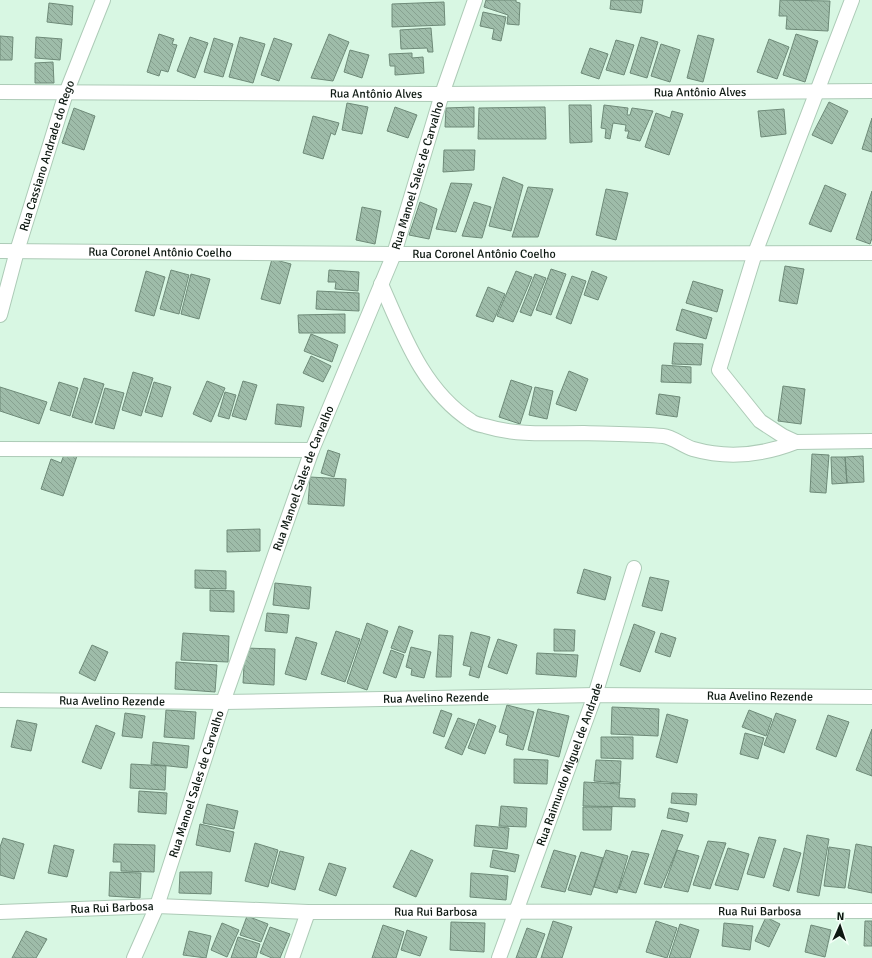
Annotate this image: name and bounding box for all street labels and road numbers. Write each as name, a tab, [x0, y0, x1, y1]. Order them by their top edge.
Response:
street label: Rua Cassiano Andrade do Rego	[17, 78, 78, 233]
street label: Rua Antônio Alves	[654, 85, 746, 101]
street label: Rua Antônio Alves	[330, 86, 422, 102]
street label: Rua Manoel Sales de Carvalho	[389, 100, 447, 252]
street label: Rua Coronel Antônio Coelho	[88, 245, 232, 261]
street label: Rua Coronel Antônio Coelho	[412, 247, 556, 262]
street label: Rua Manoel Sales de Carvalho	[270, 403, 338, 553]
street label: Rua Raimundo Miguel de Andrade	[533, 681, 606, 848]
street label: Rua Avelino Rezende	[707, 689, 813, 705]
street label: Rua Avelino Rezende	[383, 690, 489, 707]
street label: Rua Avelino Rezende	[59, 694, 165, 709]
street label: Rua Manoel Sales de Carvalho	[166, 709, 228, 860]
street label: Rua Rui Barbosa	[70, 899, 154, 917]
street label: Rua Rui Barbosa	[718, 904, 801, 919]
street label: Rua Rui Barbosa	[394, 905, 477, 920]

